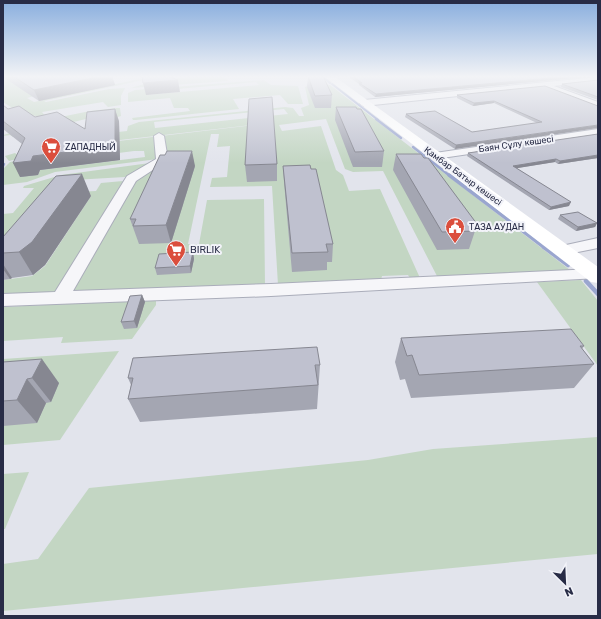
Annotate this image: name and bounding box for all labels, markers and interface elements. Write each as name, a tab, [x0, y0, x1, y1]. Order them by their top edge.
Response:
street label: Баян Сұлу көшесі	[478, 134, 554, 154]
supermarket icon: ZАПАДНЫЙ	[40, 136, 62, 164]
place label: ZАПАДНЫЙ	[65, 141, 116, 152]
street label: Қамбар Батыр көшесі	[422, 144, 504, 208]
public building icon: ТАЗА АУДАН	[444, 216, 466, 244]
place label: ТАЗА АУДАН	[469, 222, 524, 232]
supermarket icon: BIRLIK	[165, 239, 187, 267]
place label: BIRLIK	[190, 244, 220, 256]
north arrow	[545, 563, 585, 603]
text: N	[563, 584, 575, 599]

